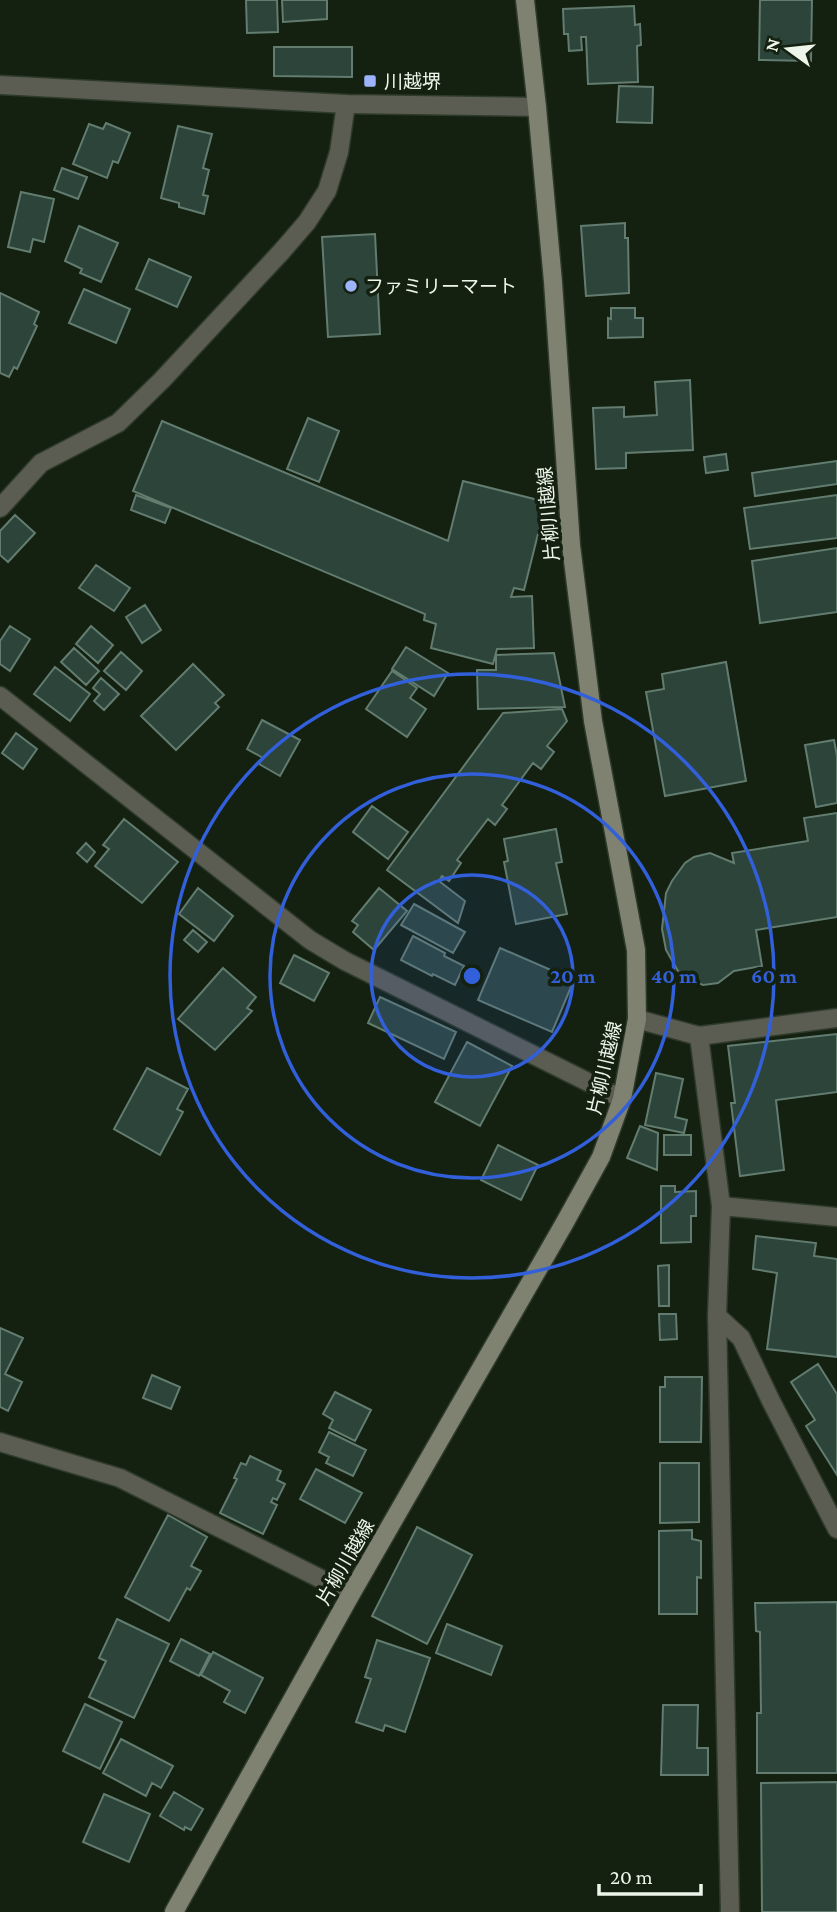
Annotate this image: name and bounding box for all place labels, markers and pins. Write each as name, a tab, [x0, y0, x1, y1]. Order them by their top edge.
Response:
place label: 川越堺	[384, 71, 441, 92]
marker: 川越堺	[362, 73, 378, 89]
place label: ファミリーマート	[365, 276, 517, 297]
marker: ファミリーマート	[343, 278, 359, 294]
centre of rings	[460, 964, 484, 988]

